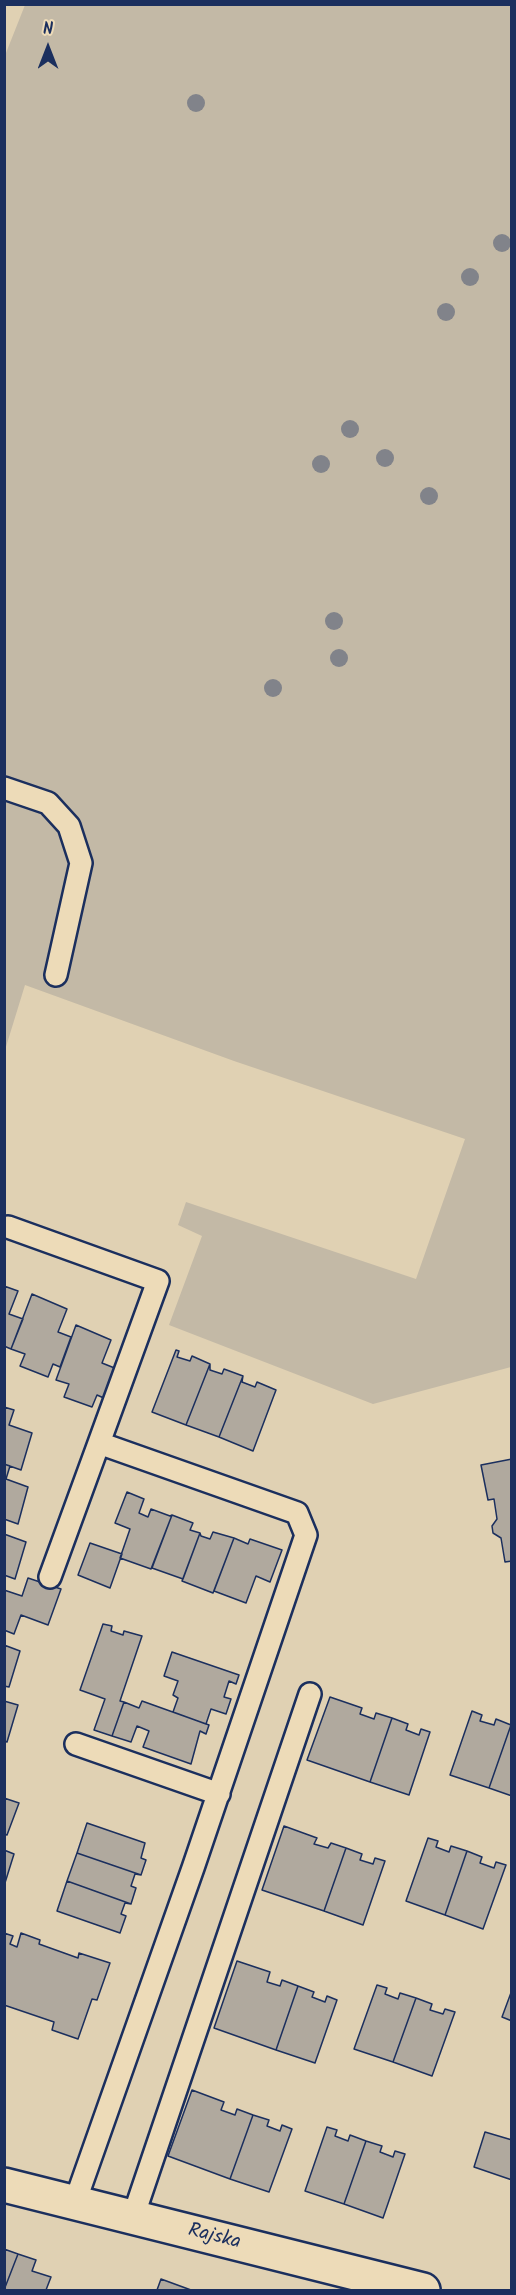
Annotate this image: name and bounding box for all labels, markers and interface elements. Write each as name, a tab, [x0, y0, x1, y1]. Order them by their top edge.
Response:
text: N	[43, 17, 53, 42]
north arrow	[18, 18, 78, 78]
street label: Rajska	[185, 2220, 243, 2256]

